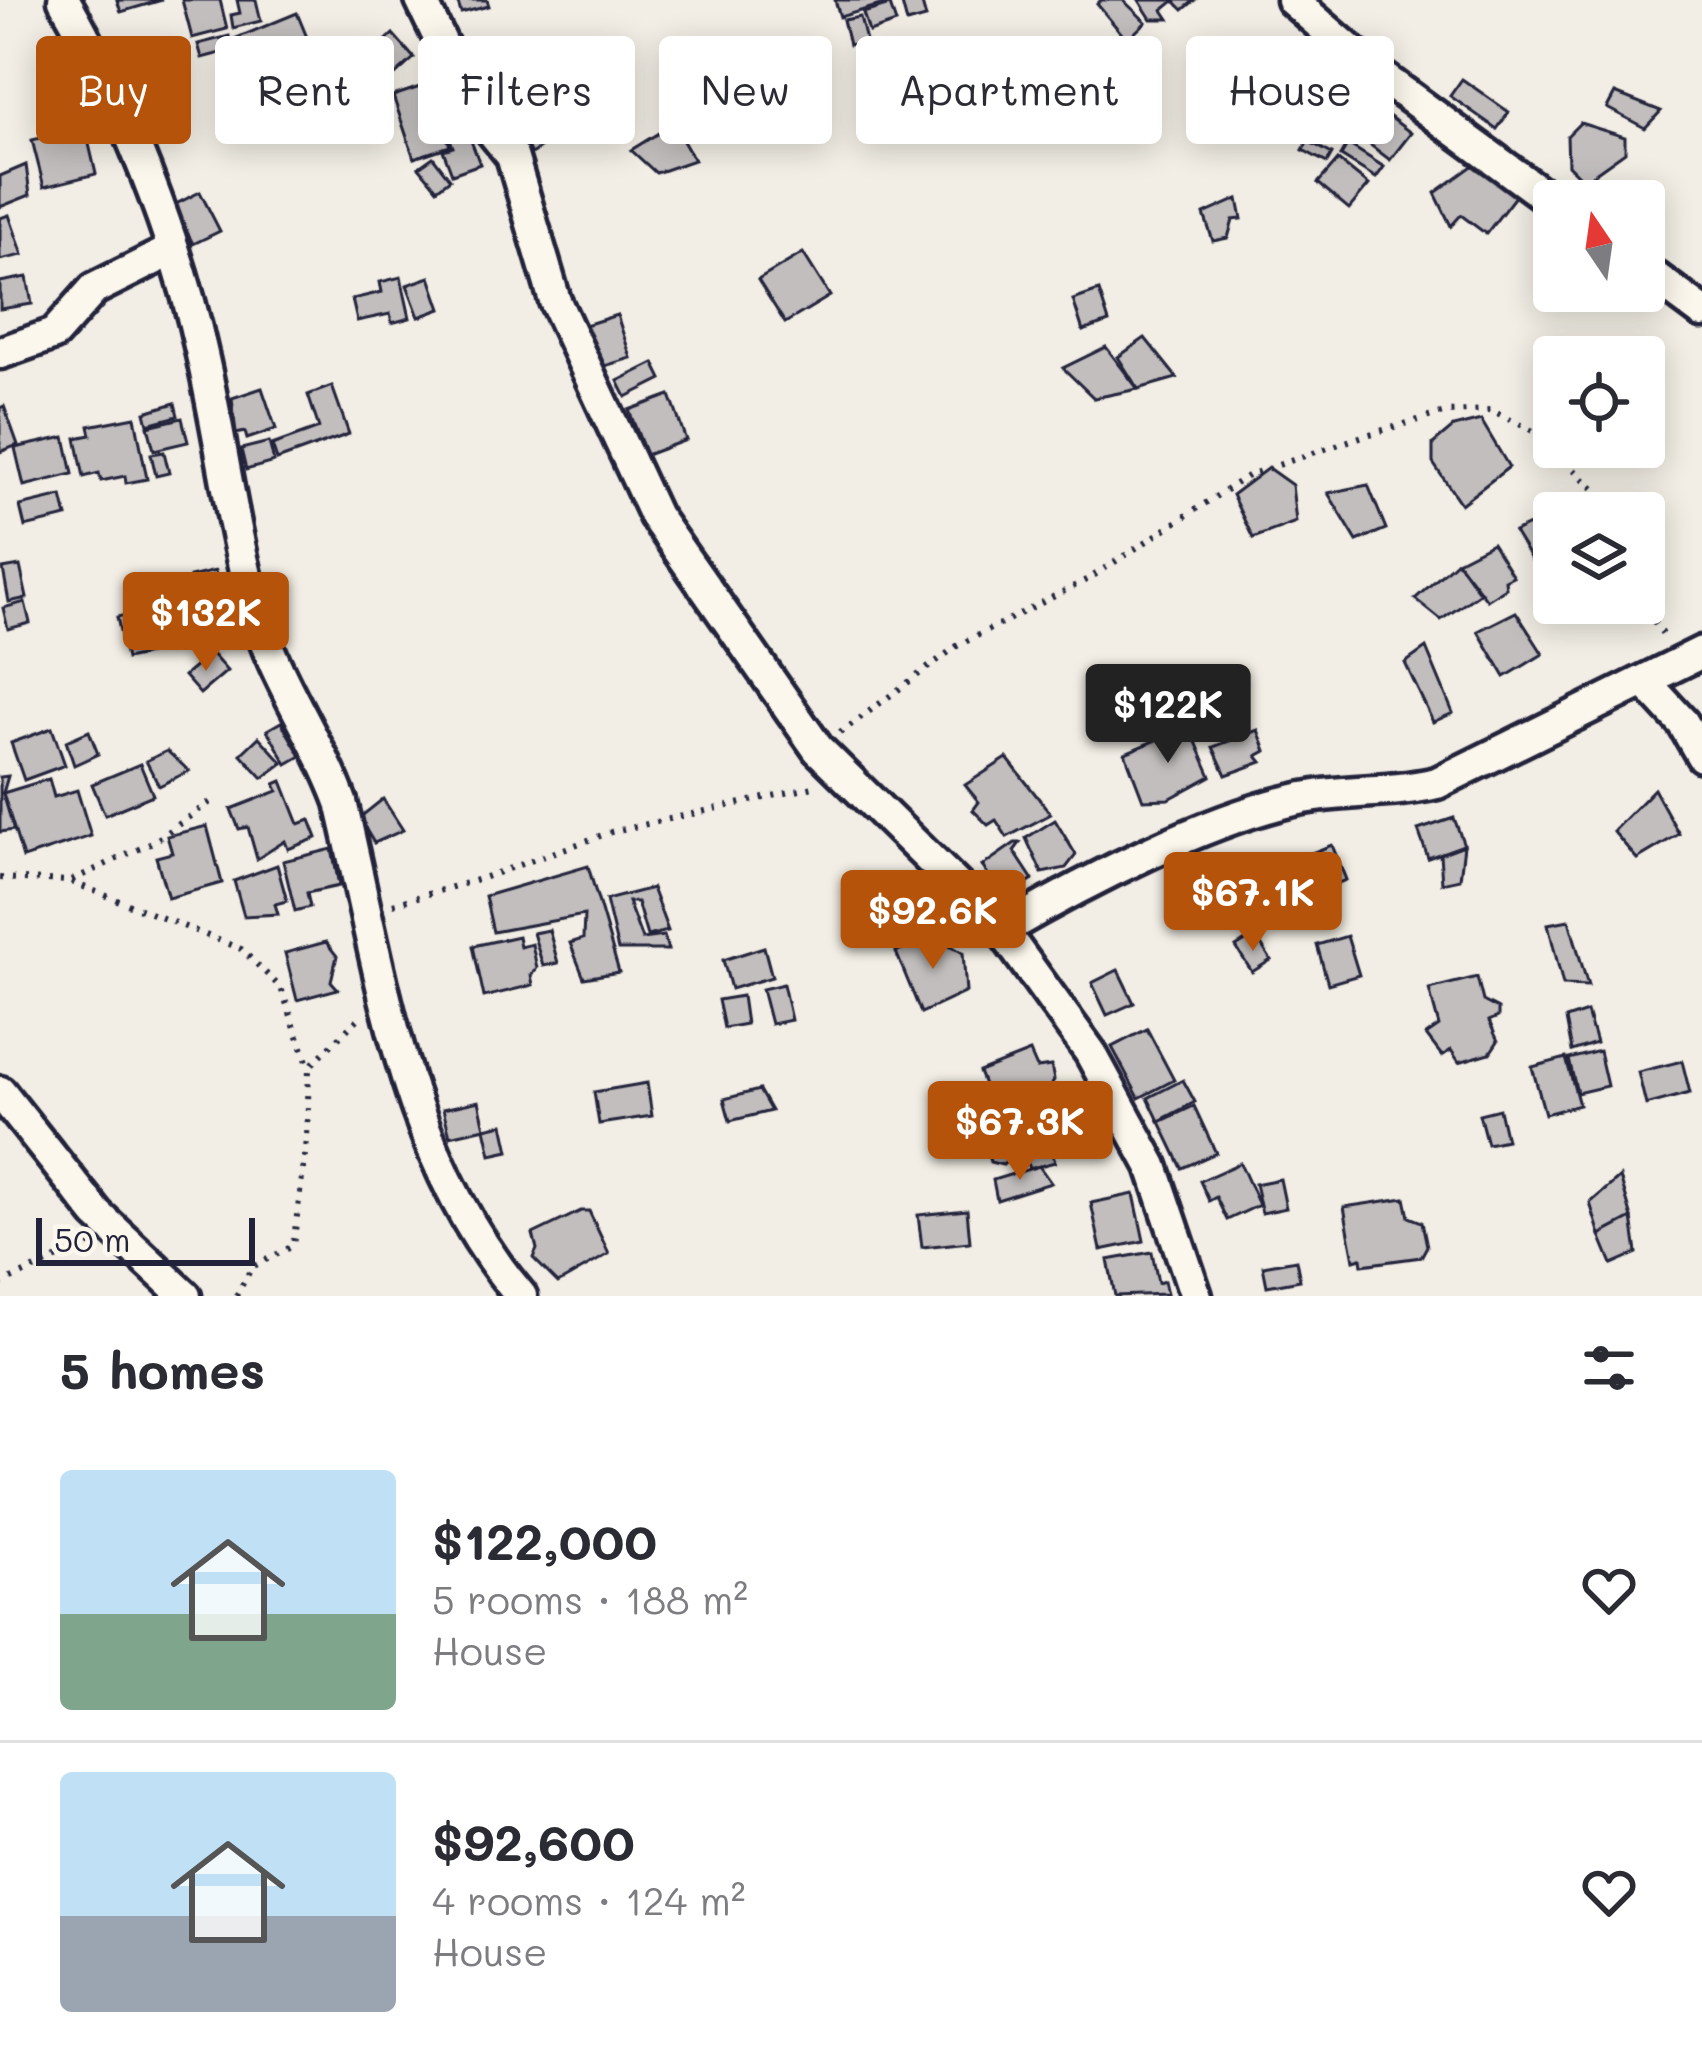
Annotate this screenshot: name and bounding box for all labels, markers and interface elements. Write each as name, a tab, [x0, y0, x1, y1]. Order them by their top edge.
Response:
chip: Buy	[36, 36, 191, 144]
chip: Rent	[215, 36, 394, 144]
chip: Filters	[418, 36, 635, 144]
chip: New	[659, 36, 832, 144]
chip: Apartment	[856, 36, 1162, 144]
chip: House	[1186, 36, 1394, 144]
north arrow	[1533, 180, 1665, 312]
map controls	[1533, 180, 1665, 624]
button: locate	[1533, 336, 1665, 468]
button: layers	[1533, 492, 1665, 624]
pin: $132K	[122, 572, 290, 674]
text: $132K	[150, 585, 262, 636]
pin: $122K	[1084, 664, 1252, 766]
text: $122K	[1113, 677, 1223, 728]
pin: $67.1K	[1155, 852, 1351, 954]
text: $67.1K	[1191, 865, 1315, 916]
pin: $92.6K	[835, 870, 1031, 972]
text: $92.6K	[868, 883, 998, 934]
pin: $67.3K	[922, 1081, 1118, 1183]
text: $67.3K	[955, 1094, 1085, 1145]
scale bar	[36, 1212, 255, 1265]
text: 50 m	[54, 1217, 130, 1260]
text: 5 homes	[60, 1335, 265, 1402]
icon: filters	[1576, 1335, 1642, 1401]
text: $122,000	[432, 1506, 657, 1573]
icon: home	[156, 1518, 300, 1662]
icon: heart	[1576, 1557, 1642, 1623]
text: 5 rooms · 188 m²	[432, 1573, 748, 1624]
text: House	[432, 1624, 547, 1675]
text: $92,600	[432, 1807, 635, 1874]
icon: home	[156, 1820, 300, 1964]
icon: heart	[1576, 1859, 1642, 1925]
text: 4 rooms · 124 m²	[432, 1874, 746, 1925]
text: House	[432, 1925, 547, 1976]

